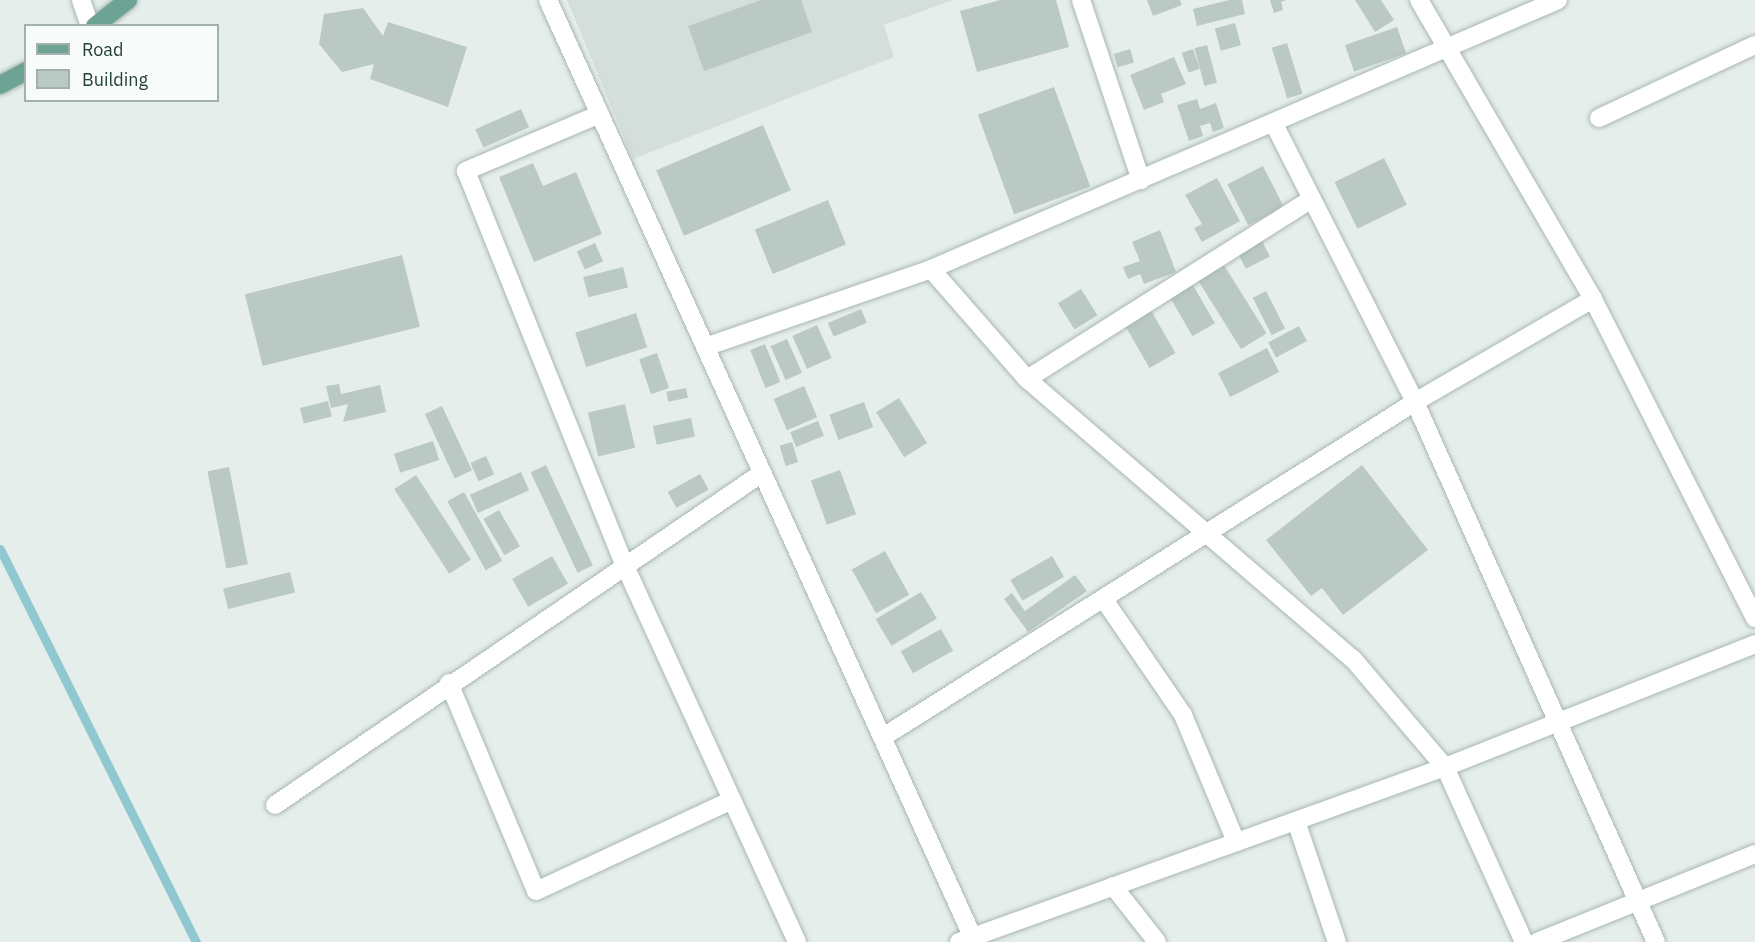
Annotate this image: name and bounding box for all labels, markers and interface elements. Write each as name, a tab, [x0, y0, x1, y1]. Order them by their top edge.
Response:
legend	[24, 24, 219, 102]
text: Road	[82, 38, 123, 61]
text: Building	[82, 68, 148, 91]

